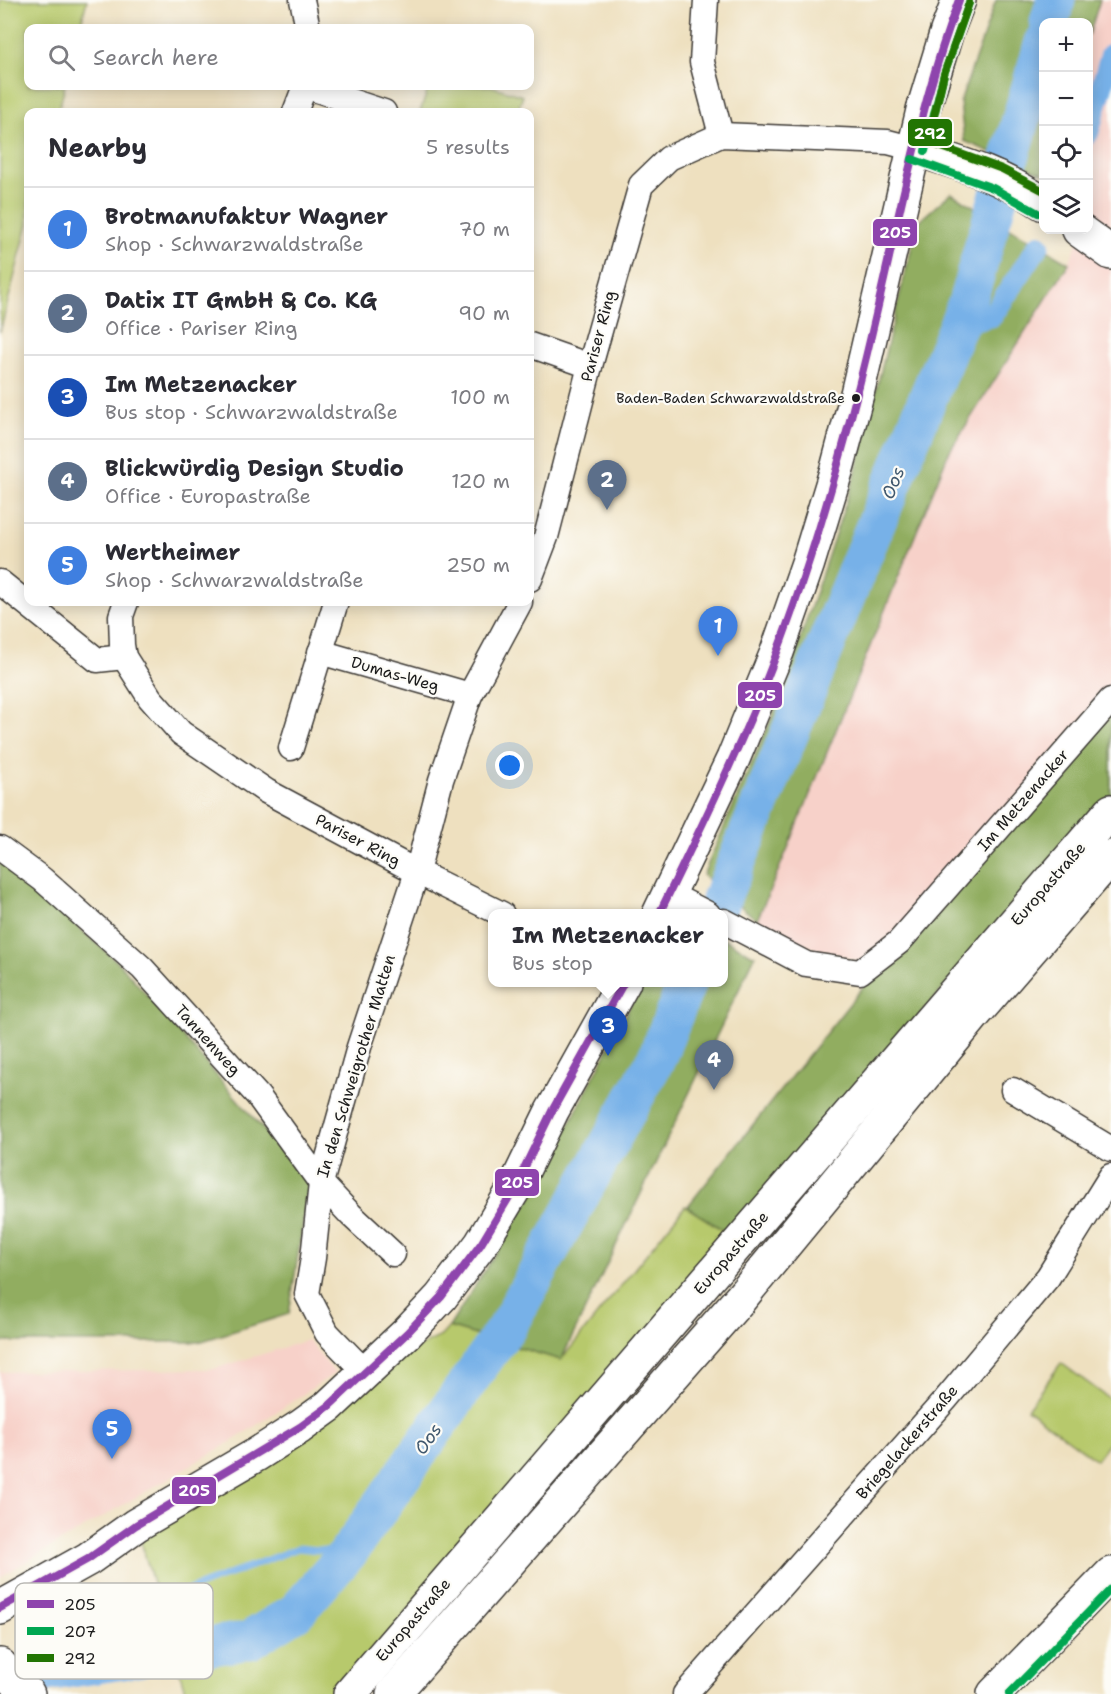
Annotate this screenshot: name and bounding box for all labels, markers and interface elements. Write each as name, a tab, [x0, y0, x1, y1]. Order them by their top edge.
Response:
map controls	[1039, 18, 1093, 234]
button: +	[1039, 18, 1093, 72]
search box	[24, 24, 534, 90]
icon: search	[45, 41, 78, 74]
text: Search here	[93, 43, 219, 72]
button: −	[1039, 72, 1093, 126]
line badge: 292	[907, 118, 953, 147]
text: 292	[914, 123, 946, 144]
button: locate	[1039, 126, 1093, 180]
text: Nearby	[48, 130, 147, 165]
text: 5 results	[426, 134, 510, 160]
button: layers	[1039, 180, 1093, 234]
text: Brotmanufaktur Wagner	[105, 202, 388, 231]
text: 1	[63, 216, 72, 242]
text: 70 m	[458, 216, 510, 242]
line badge: 205	[872, 218, 918, 247]
text: 205	[879, 222, 911, 243]
text: Shop · Schwarzwaldstraße	[105, 231, 364, 257]
text: Datix IT GmbH & Co. KG	[105, 286, 377, 315]
street label: Pariser Ring	[576, 288, 620, 384]
text: 2	[61, 300, 75, 326]
text: 90 m	[458, 300, 510, 326]
text: Office · Pariser Ring	[105, 315, 298, 341]
text: Im Metzenacker	[105, 370, 297, 399]
text: 3	[61, 384, 75, 410]
text: 100 m	[450, 384, 510, 410]
place label: Baden-Baden Schwarzwaldstraße	[616, 389, 845, 407]
marker: Baden-Baden Schwarzwaldstraße	[850, 392, 862, 404]
text: Bus stop · Schwarzwaldstraße	[105, 399, 398, 425]
text: Blickwürdig Design Studio	[105, 454, 404, 483]
pin: 2	[588, 460, 626, 510]
water label: Oos	[876, 463, 910, 503]
text: 4	[61, 468, 75, 494]
text: 120 m	[451, 468, 510, 494]
text: Office · Europastraße	[105, 483, 311, 509]
text: Wertheimer	[105, 538, 240, 567]
text: 5	[61, 552, 74, 578]
text: 250 m	[446, 552, 510, 578]
text: Shop · Schwarzwaldstraße	[105, 567, 364, 593]
pin: 1	[698, 606, 738, 656]
street label: Dumas-Weg	[349, 651, 442, 697]
line badge: 205	[737, 681, 783, 709]
text: 205	[744, 685, 776, 706]
street label: Im Metzenacker	[973, 744, 1073, 856]
your location	[495, 751, 524, 780]
street label: Pariser Ring	[312, 809, 404, 871]
street label: Europastraße	[1006, 838, 1090, 930]
popup	[488, 909, 728, 987]
text: Im Metzenacker	[512, 921, 704, 950]
text: Bus stop	[512, 950, 593, 976]
street label: In den Schweigrother Matten	[312, 952, 400, 1180]
street label: Tannenweg	[171, 1000, 245, 1080]
pin: 3	[588, 1006, 628, 1056]
pin: 4	[694, 1040, 734, 1090]
line badge: 205	[494, 1168, 540, 1197]
text: 205	[501, 1172, 533, 1193]
street label: Europastraße	[689, 1207, 773, 1299]
street label: Briegelackerstraße	[851, 1380, 963, 1504]
pin: 5	[92, 1410, 132, 1459]
water label: Oos	[409, 1419, 447, 1459]
line badge: 205	[171, 1476, 217, 1505]
text: 205	[178, 1480, 210, 1501]
street label: Europastraße	[371, 1574, 455, 1666]
legend	[15, 1583, 213, 1679]
text: 205	[64, 1594, 96, 1615]
text: 207	[64, 1621, 96, 1642]
text: 292	[64, 1648, 96, 1669]

